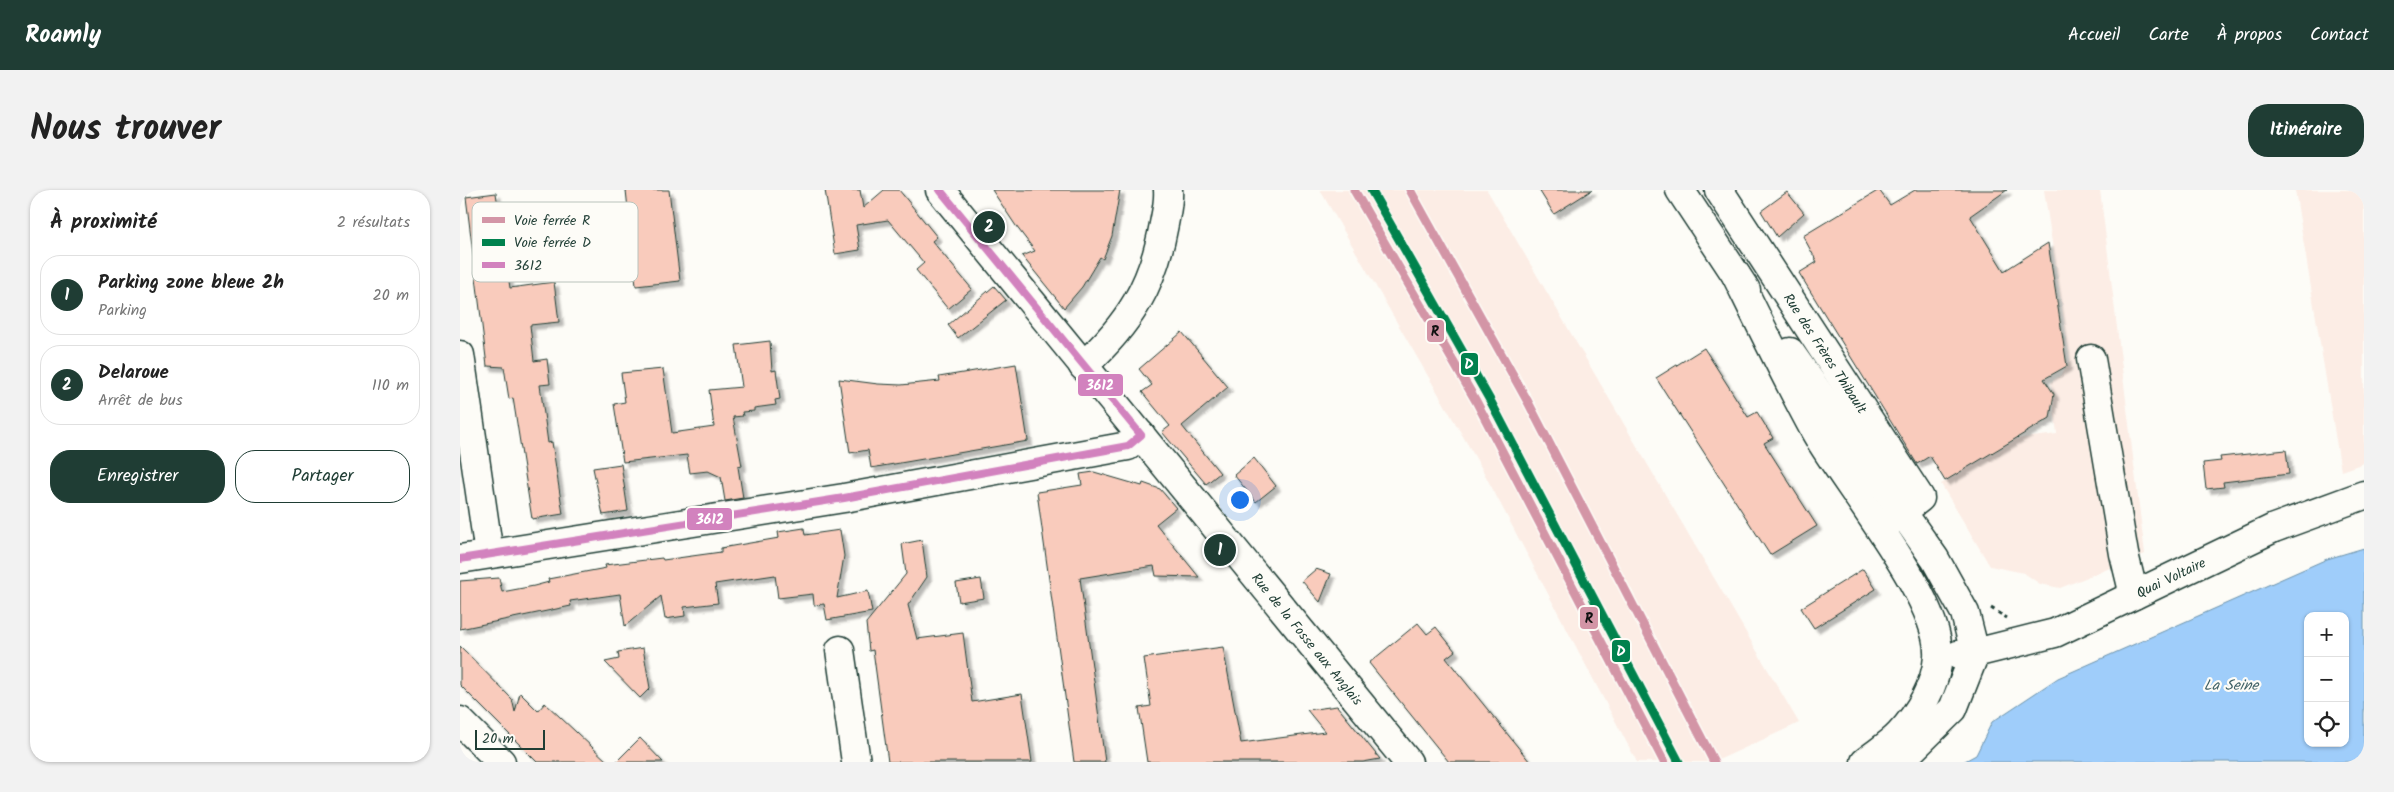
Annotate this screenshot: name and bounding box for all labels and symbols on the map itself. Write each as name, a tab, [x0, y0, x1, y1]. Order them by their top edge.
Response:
legend	[472, 202, 638, 282]
pin: 2	[973, 208, 1005, 246]
text: Voie ferrée R	[514, 210, 590, 232]
text: Voie ferrée D	[514, 232, 591, 254]
text: 3612	[514, 255, 542, 277]
street label: Rue des Frères Thibault	[1777, 289, 1873, 419]
line badge: R	[1426, 319, 1445, 343]
text: R	[1431, 321, 1440, 343]
line badge: D	[1460, 352, 1479, 376]
text: D	[1464, 354, 1474, 376]
line badge: 3612	[1077, 373, 1124, 397]
text: 3612	[1085, 375, 1114, 397]
your location	[1227, 487, 1253, 513]
line badge: 3612	[686, 507, 733, 531]
text: 3612	[695, 509, 724, 531]
pin: 1	[1204, 531, 1236, 569]
street label: Quai Voltaire	[2133, 552, 2210, 604]
street label: Rue de la Fosse aux Anglais	[1245, 568, 1368, 711]
line badge: R	[1579, 606, 1599, 630]
text: R	[1585, 608, 1594, 630]
line badge: D	[1611, 639, 1631, 663]
text: D	[1616, 641, 1626, 663]
water label: La Seine	[2204, 674, 2259, 698]
scale bar	[475, 727, 545, 750]

